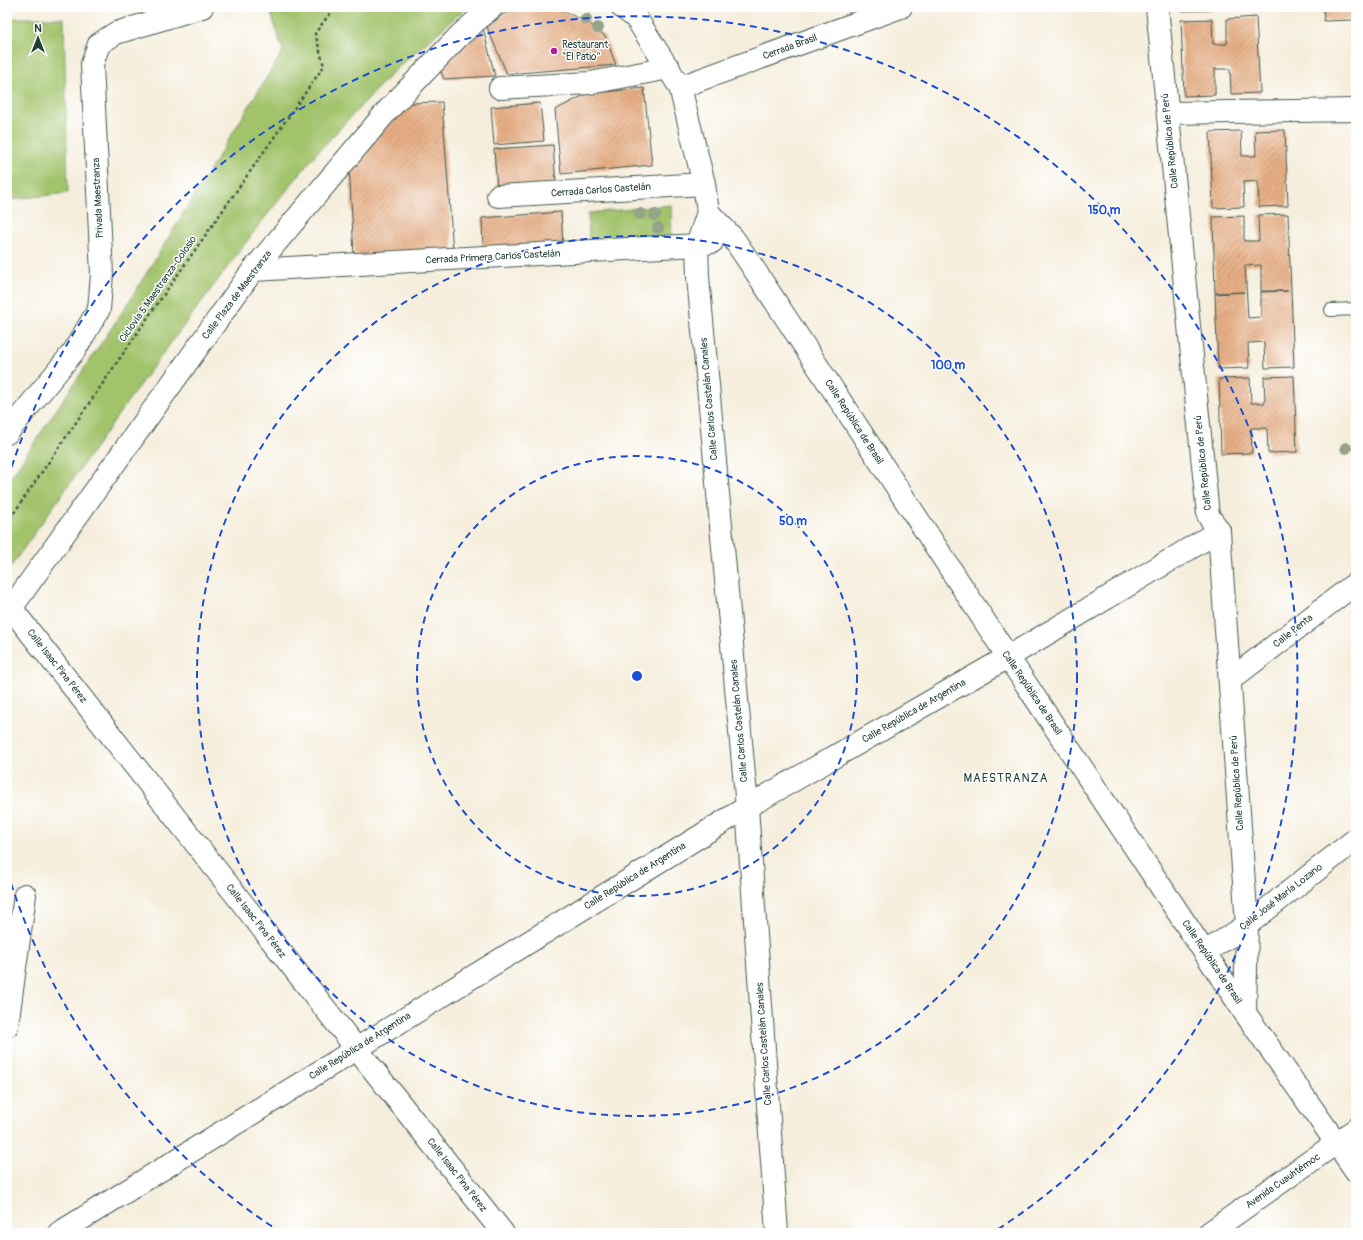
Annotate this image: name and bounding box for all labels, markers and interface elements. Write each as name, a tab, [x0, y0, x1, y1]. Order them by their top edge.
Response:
north arrow	[18, 18, 58, 58]
text: N	[34, 22, 42, 35]
street label: Cerrada Brasil	[761, 32, 819, 62]
place label: Restaurant "El Patio"	[562, 39, 609, 63]
marker: Restaurant "El Patio"	[549, 46, 559, 56]
street label: Calle República de Perú	[1159, 93, 1181, 189]
street label: Privada Maestranza	[90, 157, 106, 239]
street label: Cerrada Carlos Castelán	[551, 180, 652, 199]
text: 150 m	[1088, 203, 1121, 218]
street label: Ciclovía 5 Maestranza-Colosio	[117, 233, 200, 344]
street label: Cerrada Primera Carlos Castelán	[425, 247, 561, 267]
street label: Calle Plaza de Maestranza	[200, 248, 275, 342]
street label: Calle Carlos Castelán Canales	[698, 337, 720, 461]
text: 100 m	[931, 358, 966, 373]
street label: Calle República de Brasil	[822, 377, 886, 467]
street label: Calle República de Perú	[1192, 415, 1214, 511]
text: 50 m	[779, 514, 807, 529]
street label: Calle Penta	[1271, 612, 1316, 650]
street label: Calle Isaac Pina Pérez	[24, 627, 90, 705]
street label: Calle República de Brasil	[999, 649, 1065, 737]
street label: Calle Carlos Castelán Canales	[728, 659, 750, 783]
centre of rings	[630, 669, 644, 683]
street label: Calle República de Argentina	[860, 676, 968, 746]
street label: Calle República de Perú	[1228, 735, 1246, 831]
district label: MAESTRANZA	[963, 771, 1049, 786]
street label: Calle República de Argentina	[582, 840, 688, 912]
street label: Calle José María Lozano	[1237, 861, 1325, 933]
street label: Calle Isaac Pina Pérez	[223, 882, 289, 960]
street label: Calle República de Brasil	[1179, 918, 1245, 1006]
street label: Calle Carlos Castelán Canales	[754, 982, 774, 1106]
street label: Calle República de Argentina	[307, 1010, 413, 1082]
street label: Calle Isaac Pina Pérez	[424, 1136, 490, 1214]
street label: Avenida Cuauhtémoc	[1243, 1151, 1323, 1211]

